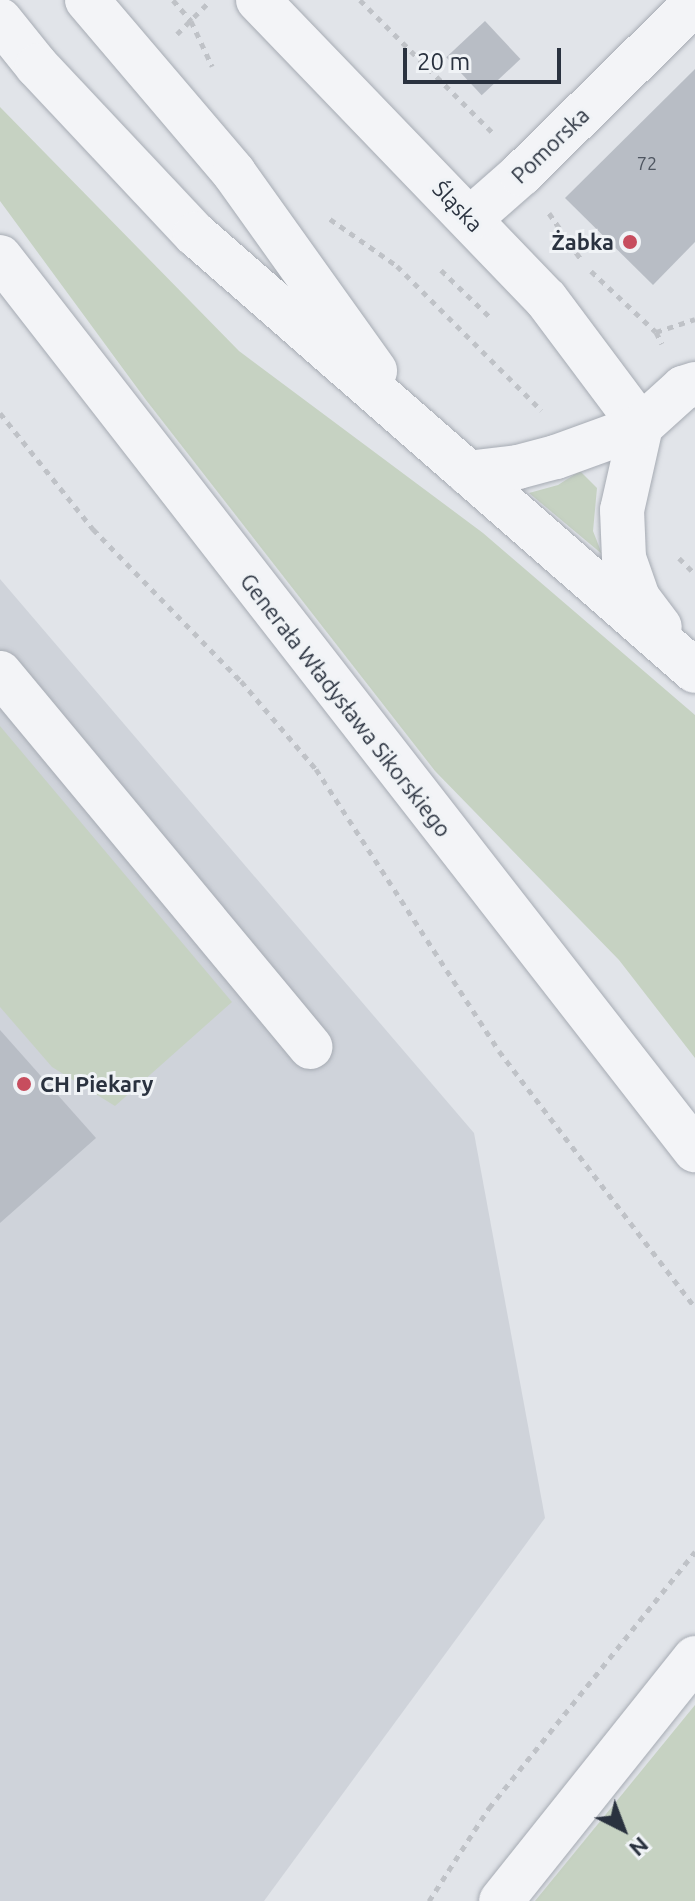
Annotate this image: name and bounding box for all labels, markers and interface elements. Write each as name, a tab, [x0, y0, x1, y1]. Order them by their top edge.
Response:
scale bar	[407, 32, 565, 82]
text: 20 m	[417, 48, 470, 75]
street label: Pomorska	[506, 101, 594, 189]
house number: 72	[637, 152, 657, 174]
street label: Śląska	[427, 175, 489, 237]
place label: Żabka	[551, 229, 614, 255]
marker: Żabka	[621, 233, 639, 251]
street label: Generała Władysława Sikorskiego	[235, 568, 457, 842]
place label: CH Piekary	[40, 1071, 153, 1097]
marker: CH Piekary	[15, 1075, 33, 1093]
north arrow	[583, 1789, 663, 1869]
text: N	[625, 1832, 654, 1862]

